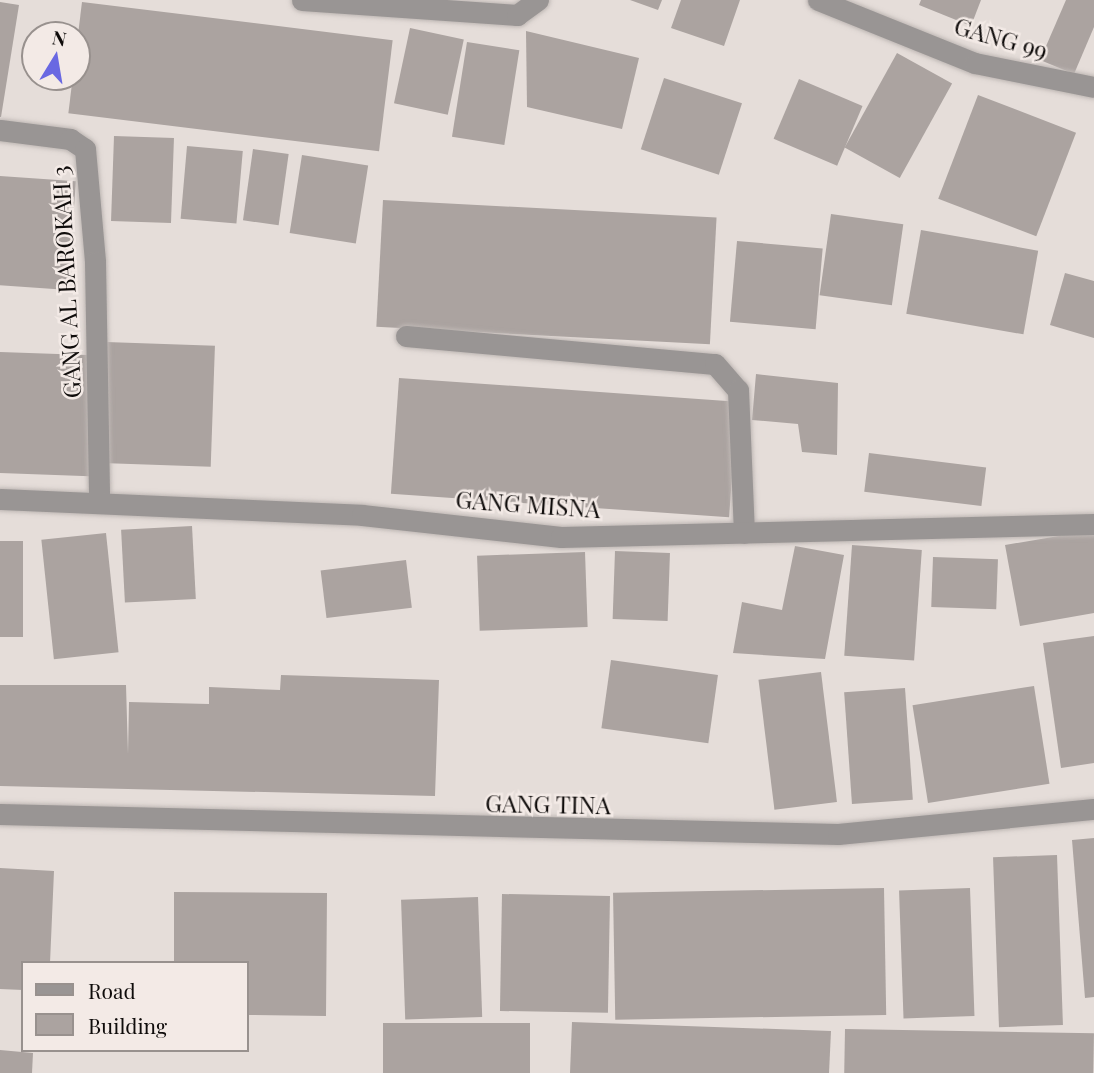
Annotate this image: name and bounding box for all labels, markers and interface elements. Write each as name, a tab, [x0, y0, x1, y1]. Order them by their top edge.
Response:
street label: GANG 99	[951, 11, 1051, 65]
north arrow	[21, 21, 91, 91]
text: N	[50, 23, 69, 51]
street label: GANG AL BAROKAH 3	[46, 165, 86, 399]
street label: GANG MISNA	[455, 485, 601, 523]
street label: GANG TINA	[485, 789, 611, 819]
legend	[21, 961, 248, 1052]
text: Road	[88, 976, 136, 1004]
text: Building	[88, 1011, 167, 1039]

